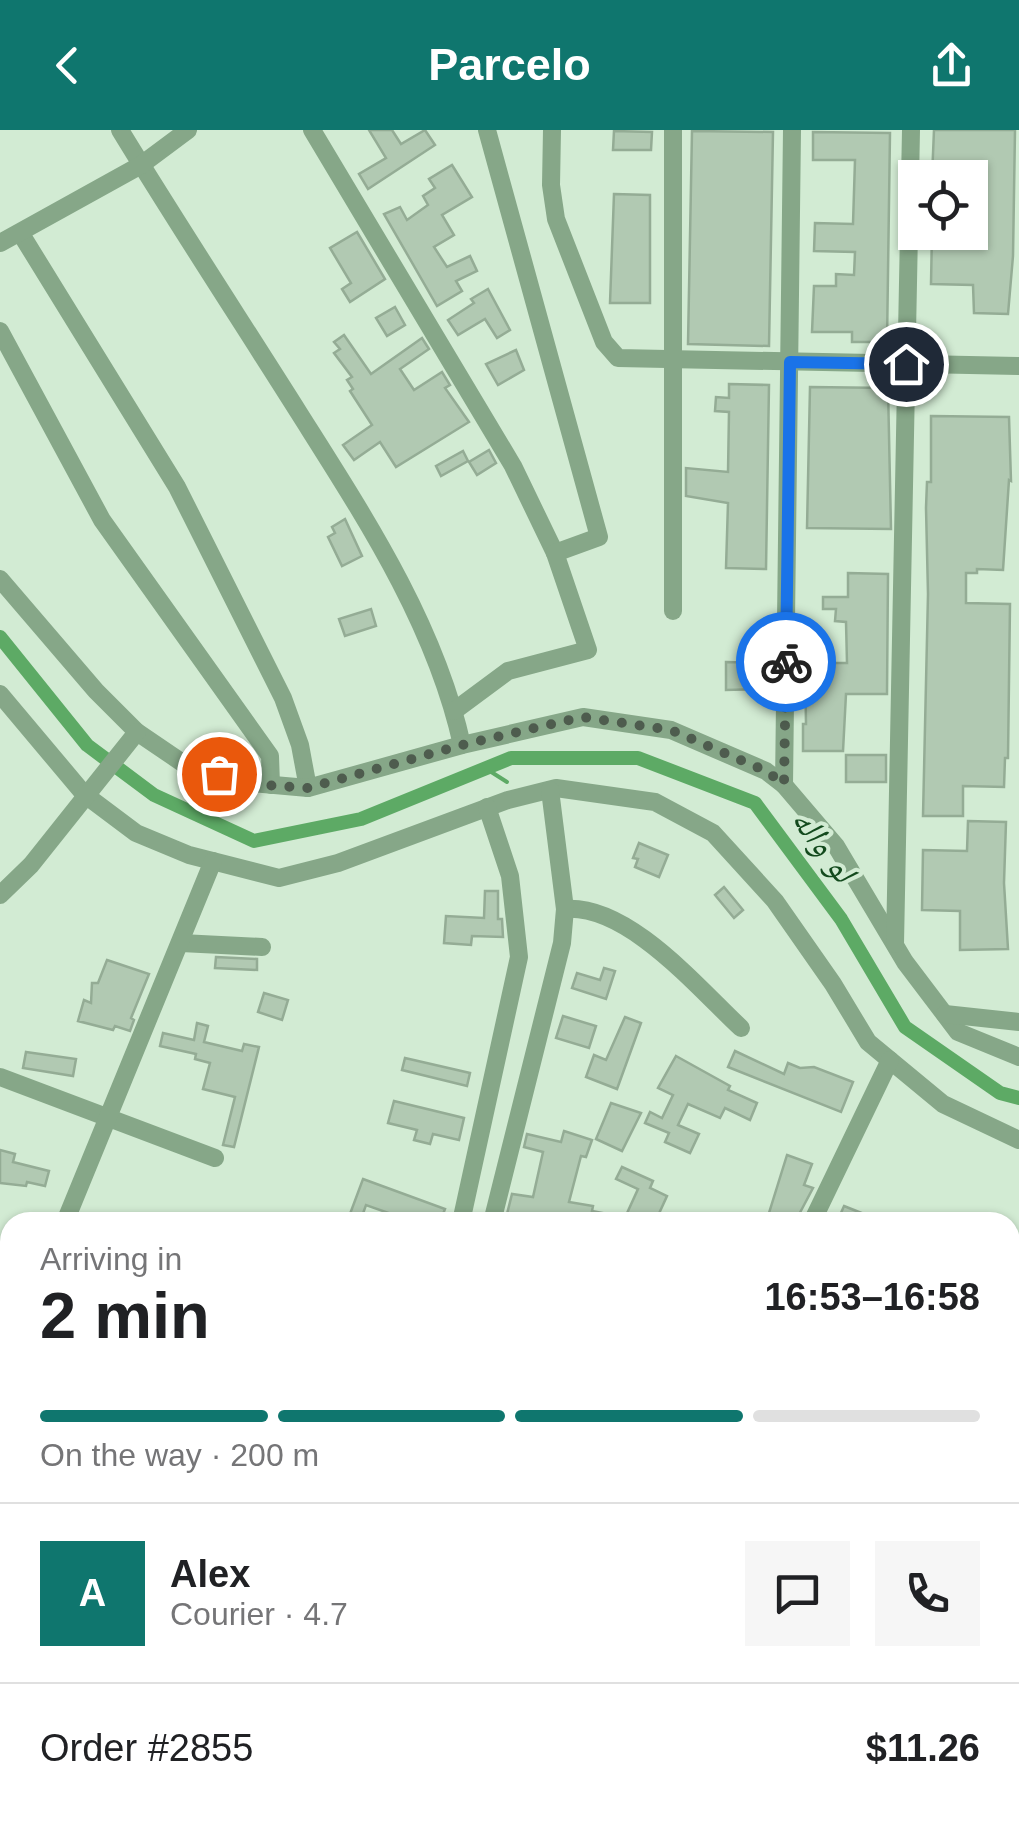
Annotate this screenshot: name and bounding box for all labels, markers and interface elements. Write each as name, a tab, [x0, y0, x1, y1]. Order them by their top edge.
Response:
icon: back	[40, 38, 95, 93]
icon: share	[924, 38, 979, 93]
text: Parcelo	[428, 39, 591, 90]
map controls	[898, 160, 988, 250]
button: locate	[898, 160, 988, 250]
pin	[864, 322, 949, 407]
icon: home	[879, 337, 934, 392]
courier	[736, 612, 836, 712]
icon: bike	[759, 635, 814, 690]
pin	[177, 732, 262, 817]
icon: bag	[192, 747, 247, 802]
water label: لو واله	[784, 800, 867, 892]
text: Arriving in	[40, 1241, 182, 1277]
text: 16:53–16:58	[764, 1276, 980, 1318]
text: 2 min	[40, 1279, 210, 1352]
text: On the way · 200 m	[40, 1437, 319, 1473]
button: chat	[745, 1541, 850, 1646]
button: phone	[875, 1541, 980, 1646]
text: Alex	[170, 1553, 250, 1595]
text: A	[79, 1572, 106, 1614]
text: Courier · 4.7	[170, 1596, 348, 1632]
text: Order #2855	[40, 1727, 253, 1769]
text: $11.26	[866, 1727, 980, 1769]

